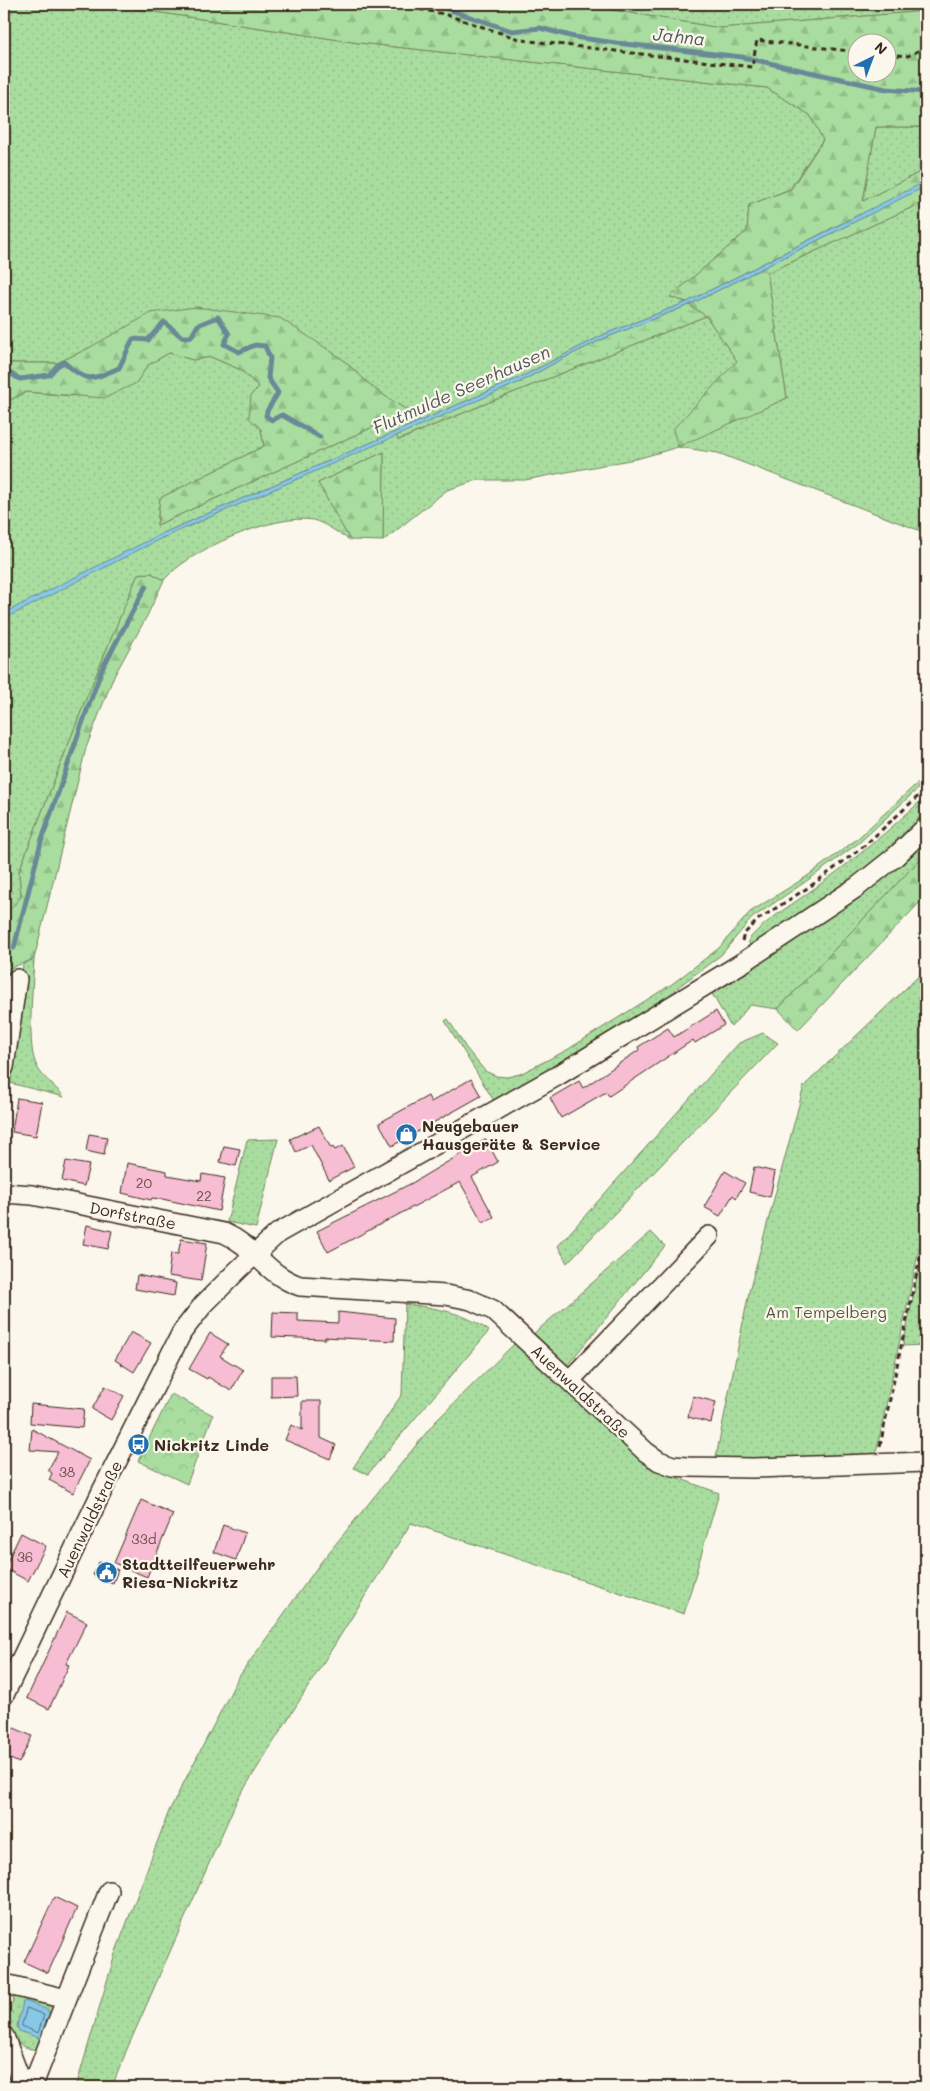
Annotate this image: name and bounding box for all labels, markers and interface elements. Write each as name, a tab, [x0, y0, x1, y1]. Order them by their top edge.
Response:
water label: Jahna	[652, 21, 706, 51]
north arrow	[848, 32, 898, 82]
text: N	[871, 37, 891, 59]
water label: Flutmulde Seerhausen	[368, 339, 554, 439]
place label: Neugebauer Hausgeräte & Service	[422, 1115, 600, 1154]
shop icon: Neugebauer Hausgeräte & Service	[394, 1122, 418, 1146]
house number: 20	[136, 1173, 153, 1192]
house number: 22	[196, 1186, 212, 1205]
street label: Dorfstraße	[88, 1196, 178, 1234]
park label: Am Tempelberg	[765, 1301, 887, 1322]
street label: Auenwaldstraße	[527, 1340, 635, 1442]
bus stop icon: Nickritz Linde	[126, 1432, 150, 1456]
place label: Nickritz Linde	[154, 1434, 269, 1455]
street label: Auenwaldstraße	[52, 1457, 126, 1581]
house number: 38	[59, 1462, 75, 1481]
house number: 33d	[131, 1529, 157, 1548]
house number: 36	[17, 1547, 33, 1566]
place label: Stadtteilfeuerwehr Riesa-Nickritz	[122, 1553, 275, 1592]
public building icon: Stadtteilfeuerwehr Riesa-Nickritz	[94, 1560, 118, 1584]

